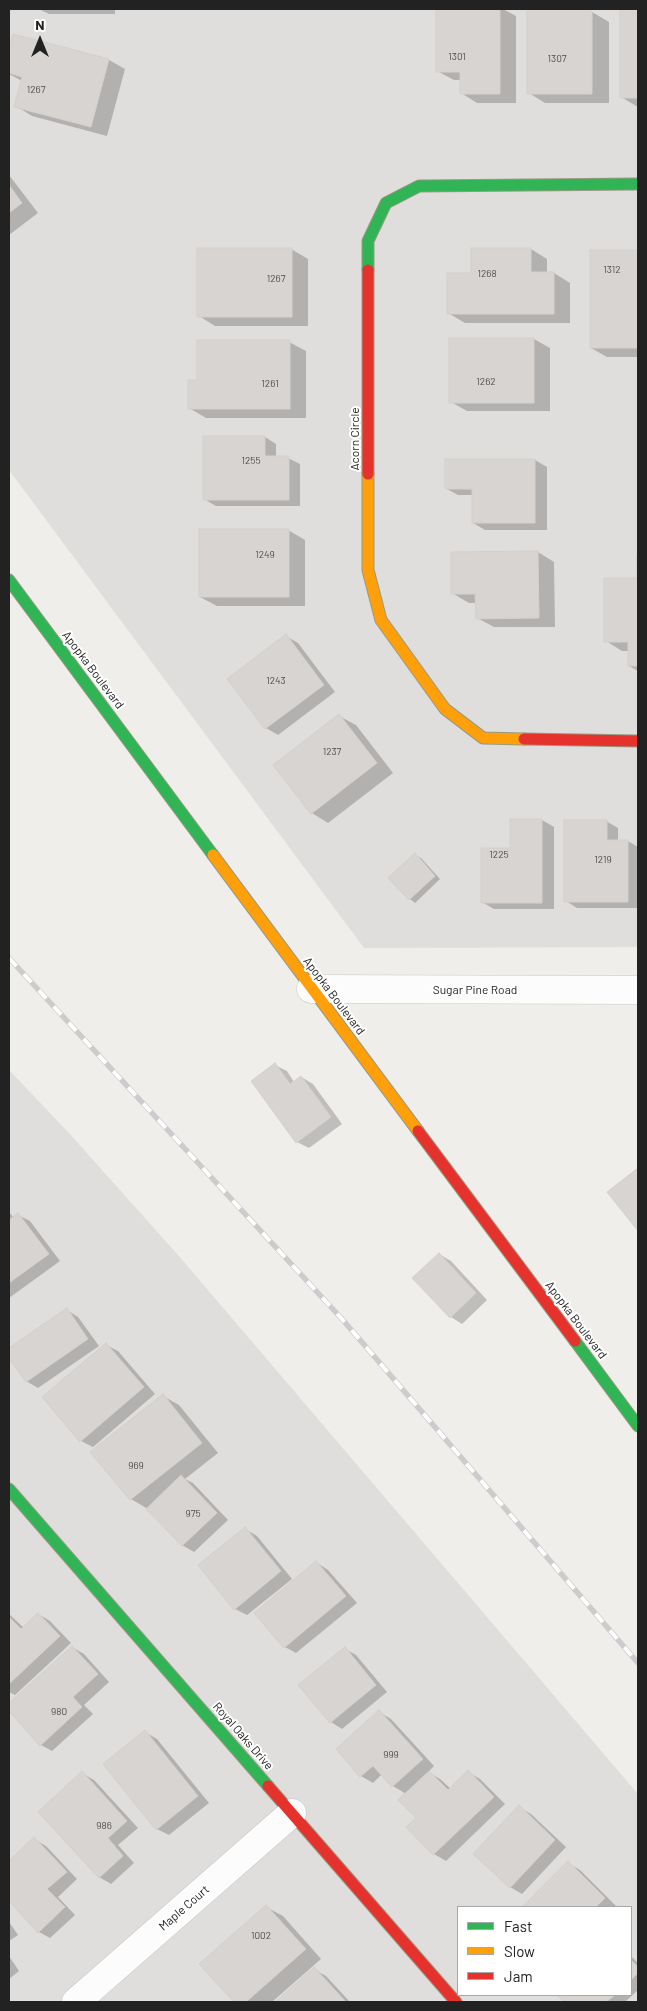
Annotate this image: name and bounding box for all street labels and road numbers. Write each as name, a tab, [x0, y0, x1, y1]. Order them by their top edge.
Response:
street label: Acorn Circle	[348, 407, 362, 471]
street label: Apopka Boulevard	[59, 628, 127, 712]
street label: Apopka Boulevard	[300, 954, 368, 1038]
street label: Sugar Pine Road	[433, 983, 517, 997]
street label: Apopka Boulevard	[542, 1278, 610, 1362]
street label: Royal Oaks Drive	[210, 1699, 276, 1773]
street label: Maple Court	[156, 1882, 212, 1934]

